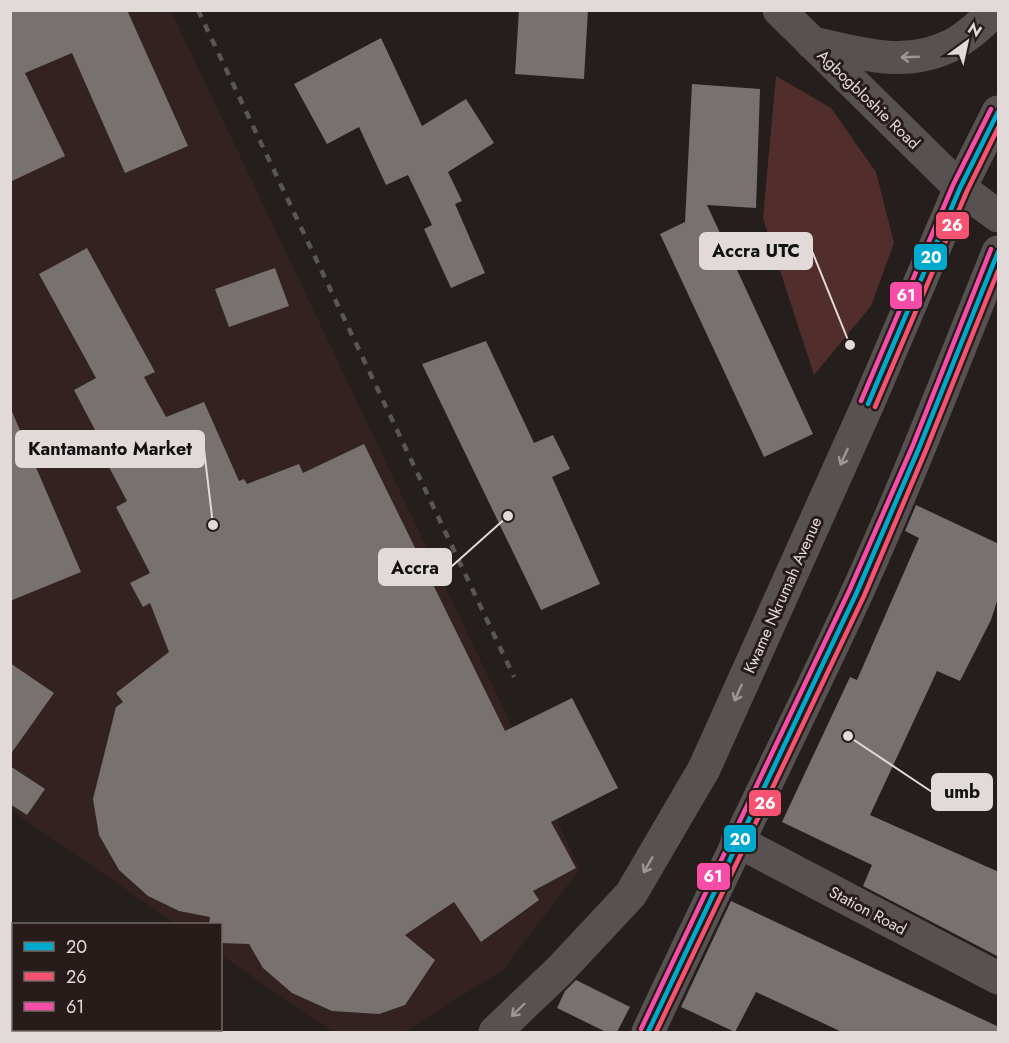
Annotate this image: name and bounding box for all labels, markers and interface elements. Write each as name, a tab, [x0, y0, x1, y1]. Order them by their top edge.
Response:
north arrow	[937, 12, 997, 72]
text: N	[963, 17, 986, 43]
street label: Agbogbloshie Road	[812, 44, 925, 154]
one-way arrow	[901, 52, 920, 63]
line badge: 26	[935, 211, 970, 240]
text: 26	[941, 214, 963, 237]
callout: Accra UTC	[700, 233, 812, 269]
text: Accra UTC	[711, 238, 800, 264]
line badge: 20	[913, 243, 948, 271]
text: 20	[920, 246, 942, 269]
line badge: 61	[889, 281, 923, 310]
text: 61	[897, 284, 915, 307]
callout: Kantamanto Market	[16, 431, 204, 467]
text: Kantamanto Market	[28, 436, 192, 462]
one-way arrow	[838, 448, 849, 466]
street label: Kwame Nkrumah Avenue	[738, 513, 827, 677]
callout: Accra	[379, 549, 451, 585]
text: Accra	[390, 555, 439, 581]
one-way arrow	[732, 683, 744, 701]
callout: umb	[932, 774, 992, 810]
text: umb	[944, 779, 980, 805]
line badge: 26	[748, 789, 782, 817]
text: 26	[754, 792, 776, 815]
line badge: 20	[723, 824, 757, 853]
text: 20	[729, 828, 751, 851]
one-way arrow	[641, 856, 653, 873]
line badge: 61	[696, 862, 731, 891]
text: 61	[704, 865, 722, 888]
street label: Station Road	[825, 880, 911, 940]
legend	[12, 923, 222, 1031]
text: 20	[66, 934, 87, 960]
text: 26	[66, 964, 87, 990]
text: 61	[66, 994, 84, 1020]
one-way arrow	[511, 1003, 526, 1017]

